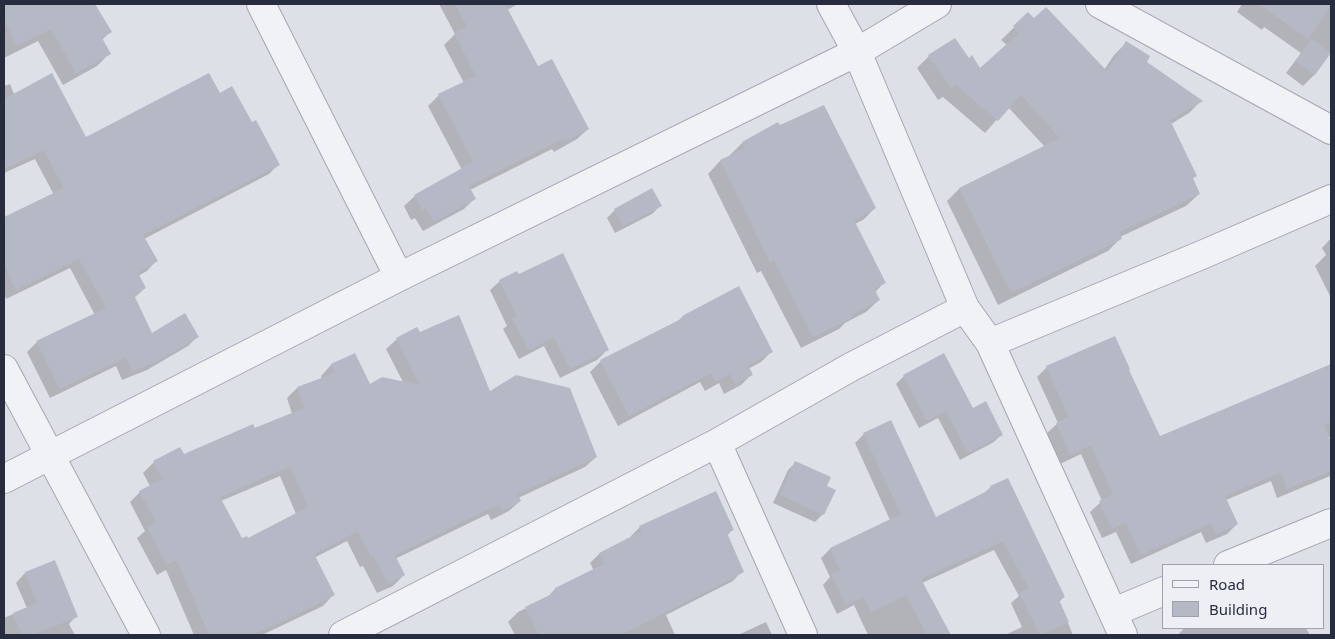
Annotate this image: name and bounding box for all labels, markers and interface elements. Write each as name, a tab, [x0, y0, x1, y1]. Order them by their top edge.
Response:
legend	[1162, 564, 1325, 629]
text: Road	[1209, 574, 1245, 594]
text: Building	[1209, 599, 1267, 619]

